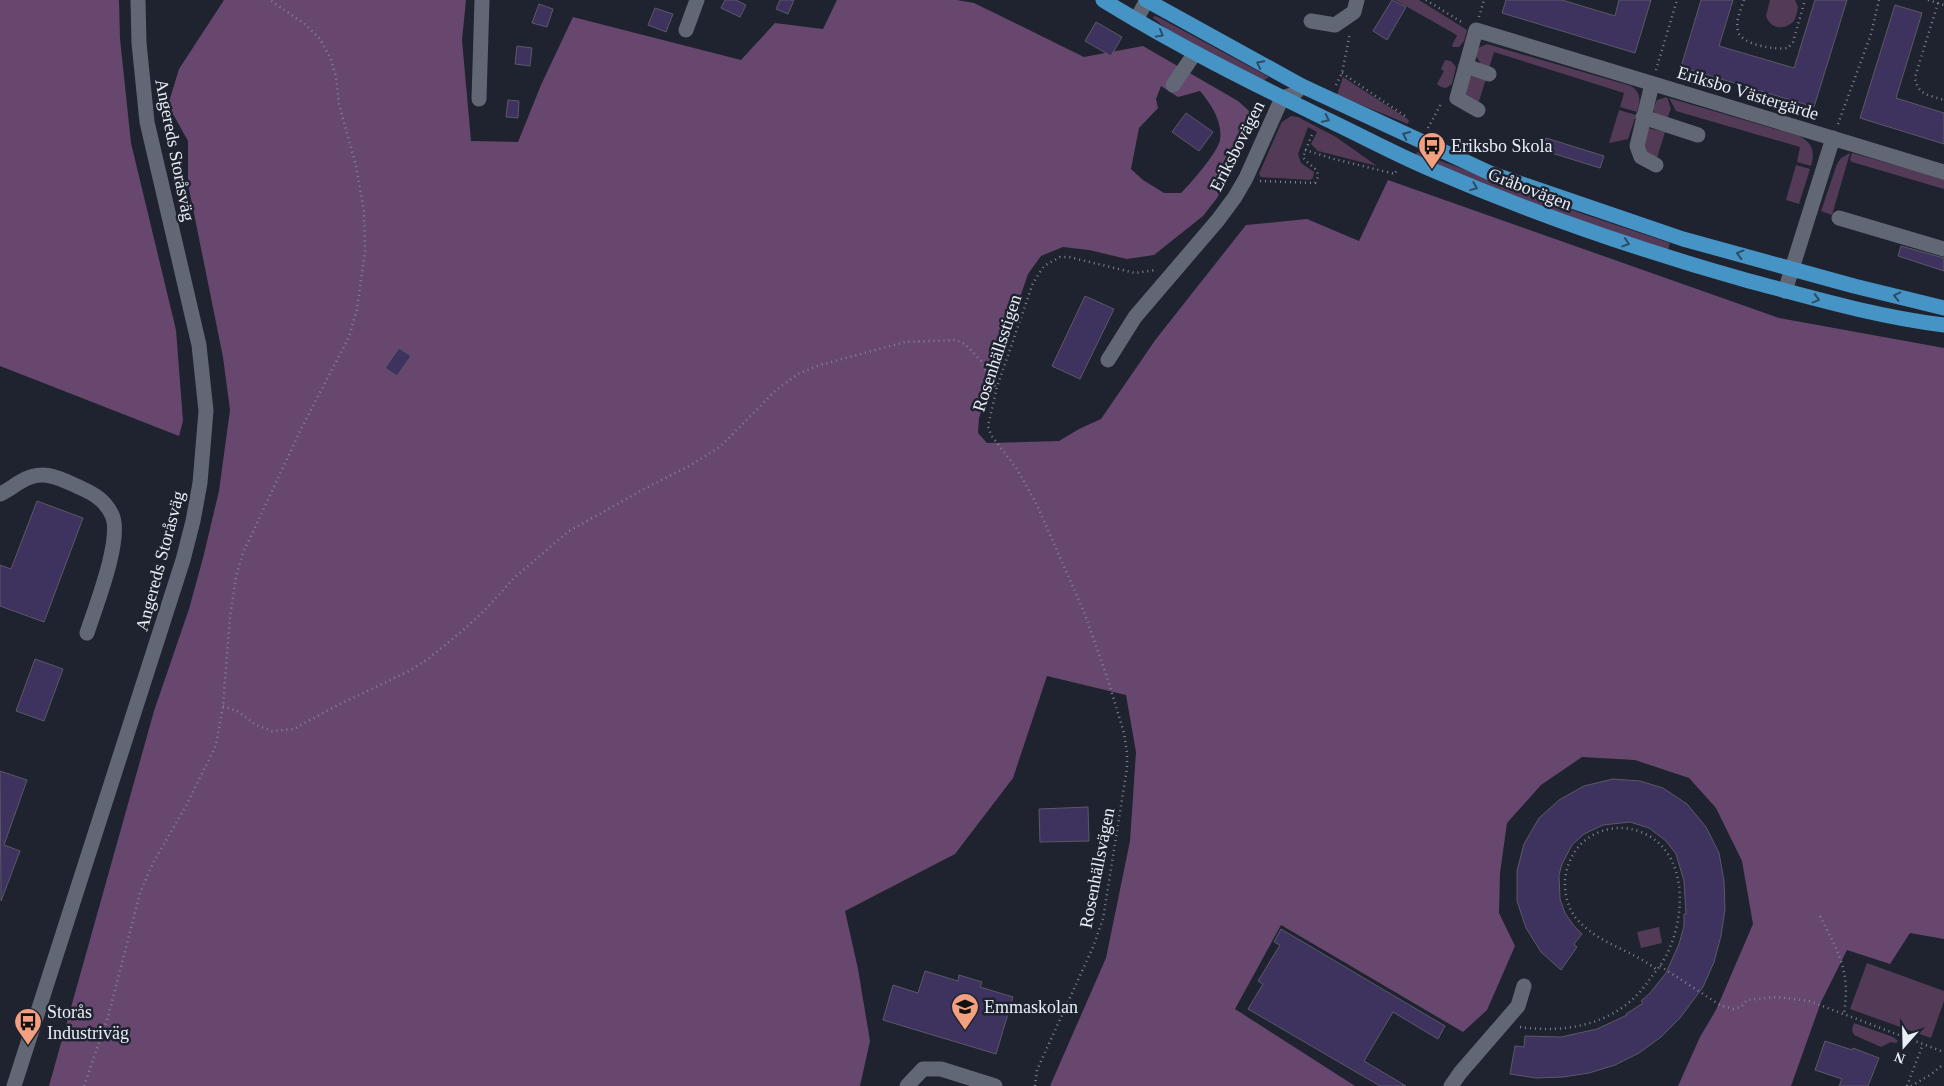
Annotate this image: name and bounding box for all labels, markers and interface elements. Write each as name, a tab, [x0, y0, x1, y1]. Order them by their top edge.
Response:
one-way arrow	[1155, 27, 1164, 37]
one-way arrow	[1256, 60, 1265, 70]
street label: Eriksbo Västergärde	[1675, 62, 1821, 124]
street label: Angereds Storåsväg	[151, 77, 199, 223]
street label: Eriksbovägen	[1206, 97, 1268, 195]
one-way arrow	[1321, 113, 1330, 123]
one-way arrow	[1402, 131, 1411, 141]
bus stop icon: Eriksbo Skola	[1417, 131, 1447, 170]
place label: Eriksbo Skola	[1451, 136, 1553, 156]
street label: Gråbovägen	[1485, 164, 1575, 214]
one-way arrow	[1469, 182, 1477, 192]
one-way arrow	[1621, 238, 1630, 248]
one-way arrow	[1736, 250, 1744, 260]
one-way arrow	[1892, 291, 1901, 302]
street label: Rosenhällsstigen	[969, 292, 1025, 414]
one-way arrow	[1811, 293, 1820, 304]
street label: Angereds Storåsväg	[132, 489, 188, 633]
street label: Rosenhällsvägen	[1076, 806, 1118, 930]
school or university icon: Emmaskolan	[950, 992, 980, 1031]
place label: Emmaskolan	[984, 997, 1078, 1017]
place label: Storås Industriväg	[47, 1002, 129, 1043]
bus stop icon: Storås Industriväg	[13, 1007, 43, 1046]
north arrow	[1879, 1021, 1929, 1071]
text: N	[1892, 1049, 1907, 1067]

